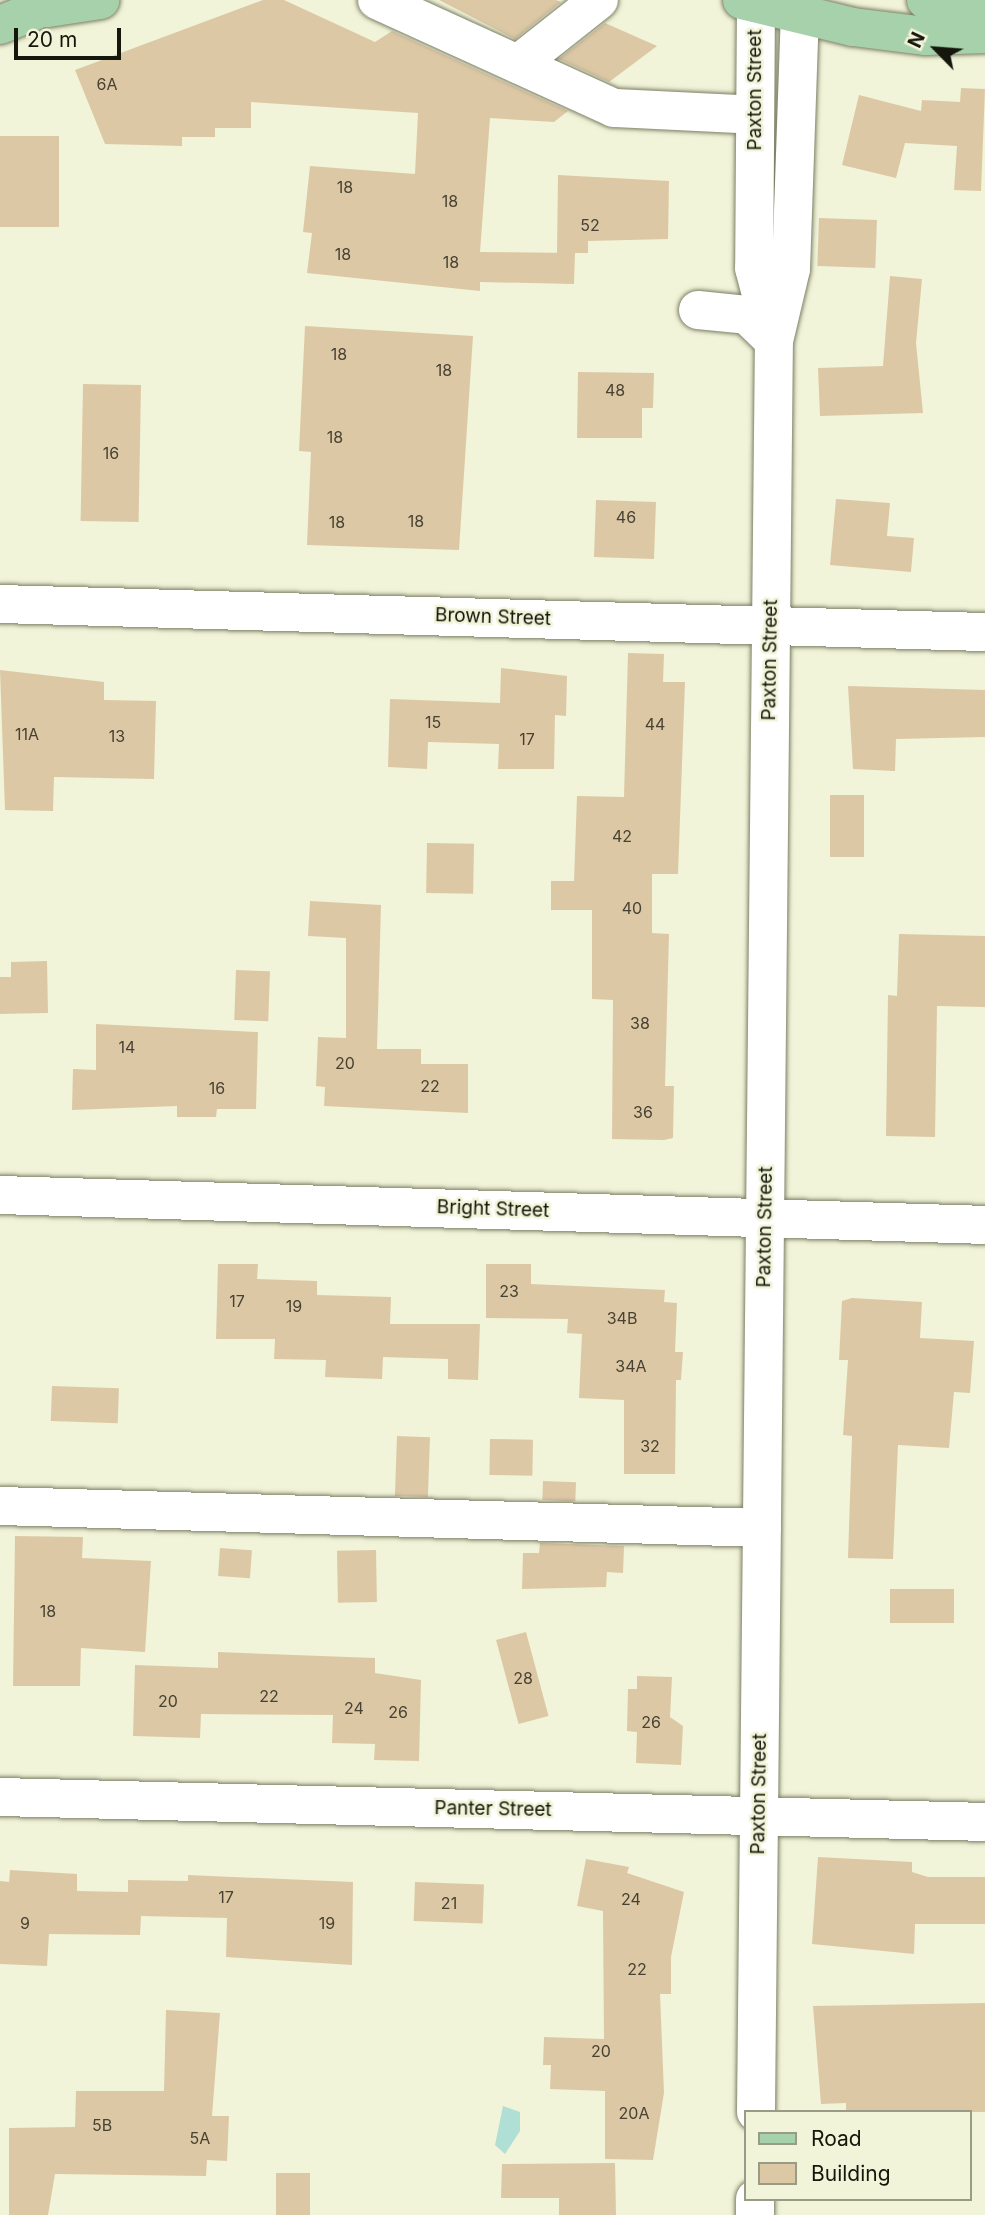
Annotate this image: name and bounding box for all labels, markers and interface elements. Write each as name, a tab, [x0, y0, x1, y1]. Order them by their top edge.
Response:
scale bar	[18, 14, 124, 58]
north arrow	[901, 14, 971, 84]
text: 20 m	[27, 27, 77, 52]
text: N	[903, 28, 930, 51]
street label: Paxton Street	[744, 29, 766, 151]
house number: 6A	[97, 74, 117, 94]
house number: 18	[337, 177, 353, 197]
house number: 18	[442, 191, 458, 211]
house number: 52	[580, 215, 600, 235]
house number: 18	[335, 244, 351, 264]
house number: 18	[443, 252, 459, 272]
house number: 18	[331, 344, 347, 364]
house number: 18	[436, 360, 452, 380]
house number: 48	[605, 380, 625, 400]
house number: 18	[327, 427, 343, 447]
house number: 16	[103, 443, 119, 463]
house number: 46	[616, 507, 636, 527]
house number: 18	[408, 511, 424, 531]
house number: 18	[329, 512, 345, 532]
street label: Paxton Street	[758, 599, 782, 721]
street label: Brown Street	[435, 604, 551, 630]
house number: 15	[425, 712, 441, 732]
house number: 44	[645, 714, 665, 734]
house number: 11A	[15, 724, 39, 744]
house number: 13	[109, 726, 125, 746]
house number: 17	[519, 729, 535, 749]
house number: 42	[612, 826, 632, 846]
house number: 40	[622, 898, 642, 918]
house number: 38	[630, 1013, 650, 1033]
house number: 14	[119, 1037, 135, 1057]
house number: 20	[335, 1053, 355, 1073]
house number: 22	[420, 1076, 440, 1096]
house number: 16	[209, 1078, 225, 1098]
house number: 36	[633, 1102, 653, 1122]
street label: Paxton Street	[753, 1166, 777, 1288]
street label: Bright Street	[436, 1196, 550, 1222]
house number: 23	[499, 1281, 519, 1301]
house number: 17	[229, 1291, 245, 1311]
house number: 19	[286, 1296, 302, 1316]
house number: 34B	[607, 1308, 637, 1328]
house number: 34A	[615, 1356, 647, 1376]
house number: 32	[640, 1436, 660, 1456]
house number: 18	[40, 1601, 56, 1621]
house number: 28	[513, 1668, 533, 1688]
house number: 22	[259, 1686, 279, 1706]
house number: 20	[158, 1691, 178, 1711]
house number: 24	[344, 1698, 364, 1718]
house number: 26	[388, 1702, 408, 1722]
house number: 26	[641, 1712, 661, 1732]
street label: Paxton Street	[747, 1733, 771, 1855]
street label: Panter Street	[434, 1797, 552, 1821]
house number: 17	[218, 1887, 234, 1907]
house number: 24	[621, 1889, 641, 1909]
house number: 21	[441, 1893, 457, 1913]
house number: 9	[20, 1913, 30, 1933]
house number: 19	[319, 1913, 335, 1933]
house number: 22	[627, 1959, 647, 1979]
house number: 20	[591, 2041, 611, 2061]
house number: 20A	[619, 2103, 649, 2123]
legend	[744, 2110, 971, 2201]
house number: 5B	[92, 2115, 112, 2135]
text: Road	[811, 2126, 862, 2151]
house number: 5A	[190, 2128, 210, 2148]
text: Building	[811, 2161, 891, 2186]

